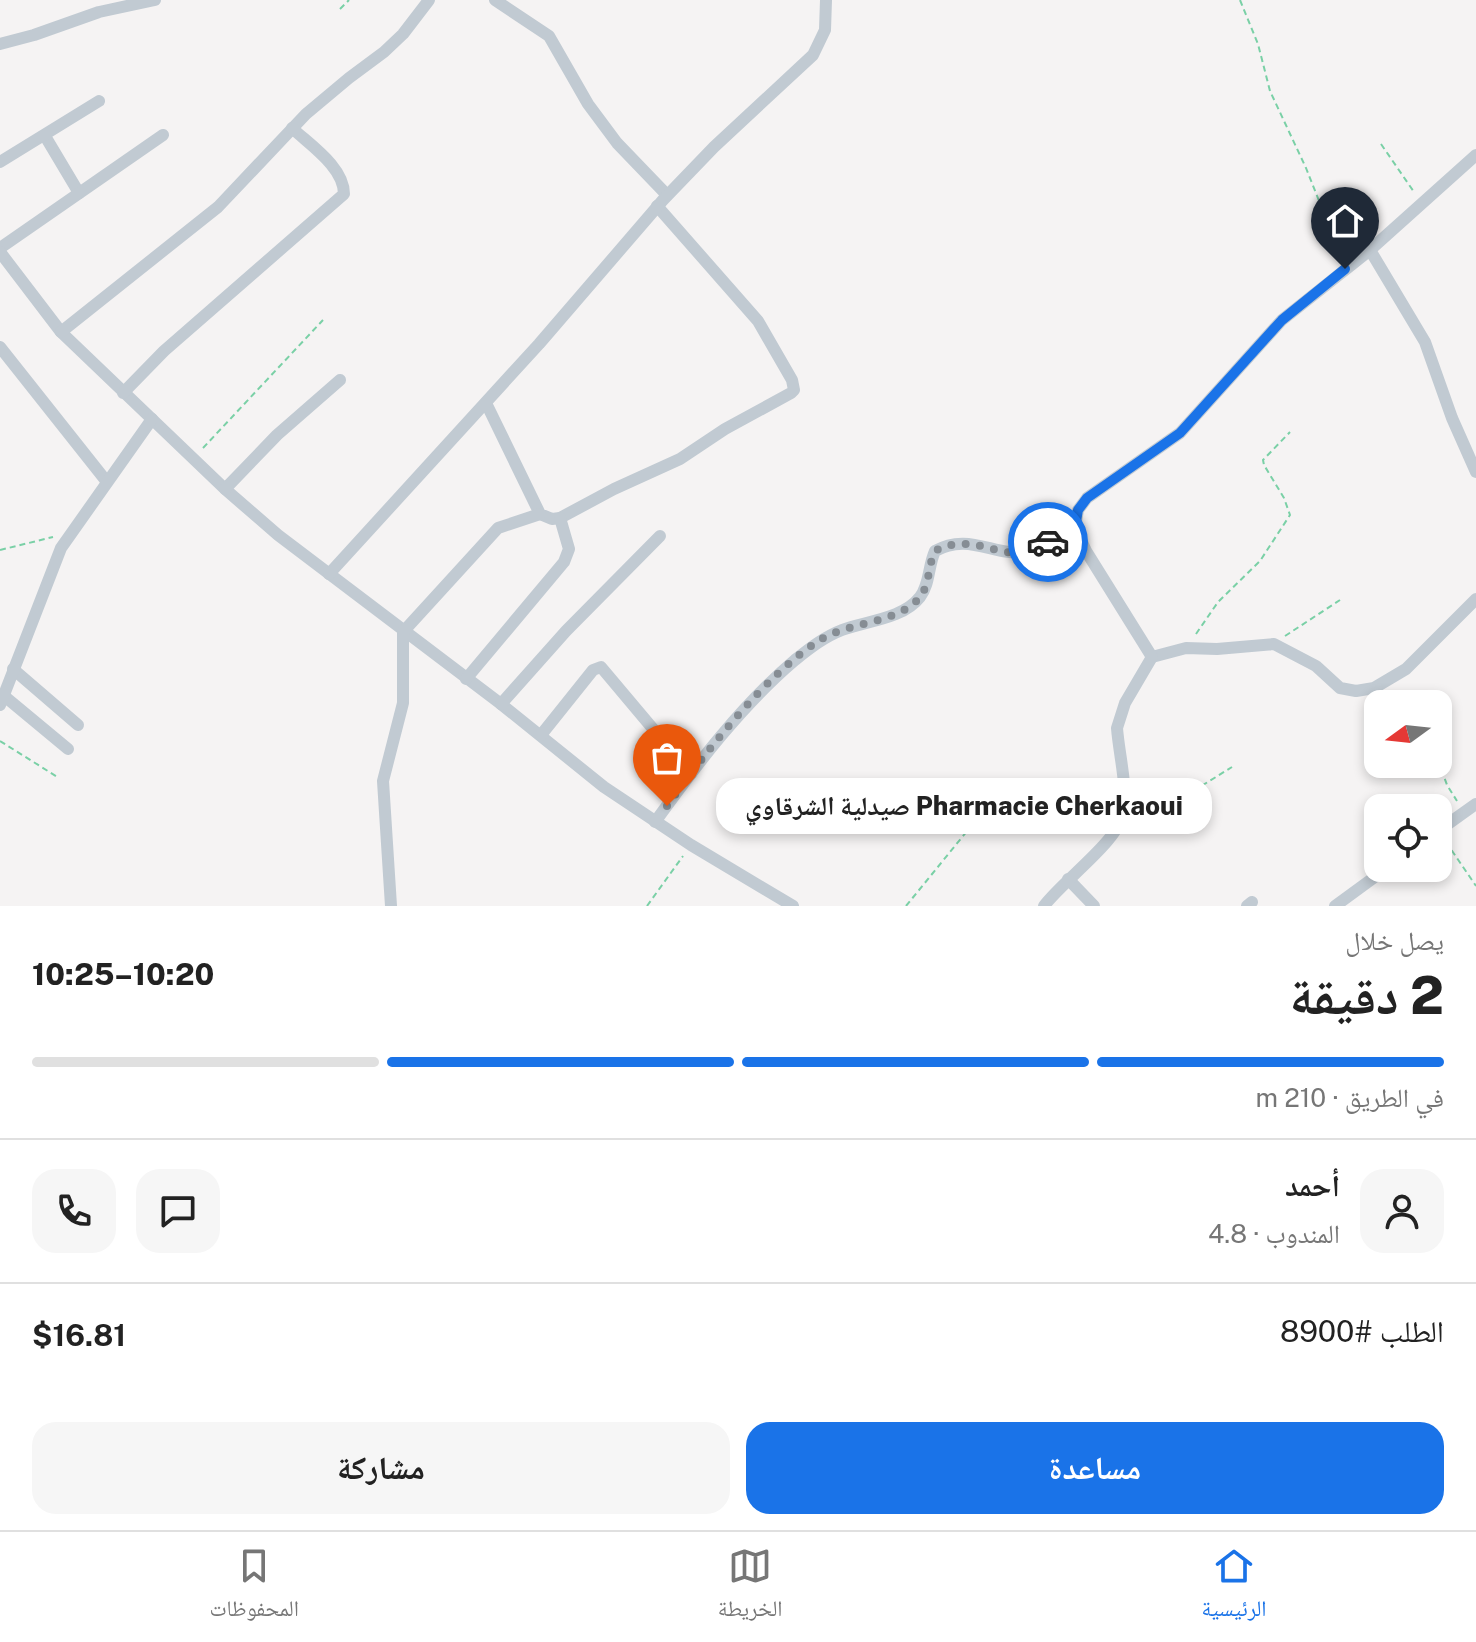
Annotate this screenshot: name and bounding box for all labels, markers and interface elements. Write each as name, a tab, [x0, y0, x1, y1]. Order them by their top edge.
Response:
pin	[1311, 187, 1379, 269]
icon: home	[1323, 199, 1367, 243]
courier	[1008, 502, 1088, 582]
icon: car	[1026, 520, 1070, 564]
north arrow	[1364, 690, 1452, 778]
map controls	[1364, 690, 1452, 882]
pin	[633, 724, 701, 806]
icon: bag	[645, 736, 689, 780]
callout: Pharmacie Cherkaoui صيدلية الشرقاوي	[715, 778, 1211, 834]
text: Pharmacie Cherkaoui صيدلية الشرقاوي	[745, 790, 1183, 821]
button: locate	[1364, 794, 1452, 882]
text: يصل خلال	[1345, 925, 1444, 956]
text: 10:20–10:25	[32, 956, 214, 992]
text: 2 دقيقة	[1290, 965, 1444, 1026]
text: في الطريق · 210 m	[1255, 1082, 1444, 1113]
text: أحمد	[1285, 1167, 1340, 1203]
button: phone	[32, 1169, 116, 1253]
button: chat	[136, 1169, 220, 1253]
button: person	[1360, 1169, 1444, 1253]
text: المندوب · 4.8	[1208, 1218, 1340, 1249]
text: الطلب #8900	[1280, 1313, 1444, 1349]
text: $16.81	[32, 1317, 126, 1353]
button: مشاركة	[32, 1422, 730, 1514]
button: مساعدة	[746, 1422, 1444, 1514]
tab: المحفوظات	[209, 1544, 299, 1630]
tab: الخريطة	[718, 1544, 783, 1630]
tab: الرئيسية	[1201, 1544, 1267, 1630]

